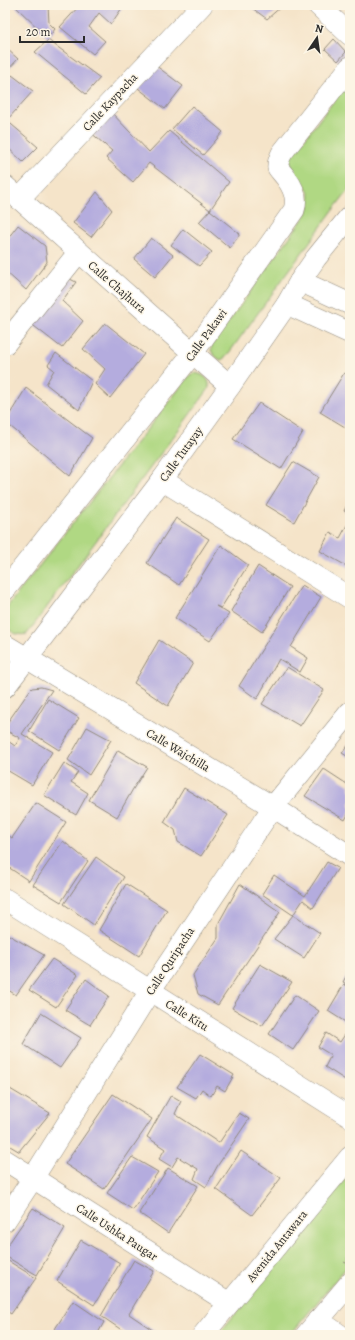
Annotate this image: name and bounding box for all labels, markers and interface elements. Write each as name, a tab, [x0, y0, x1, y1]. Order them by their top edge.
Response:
scale bar	[20, 18, 84, 44]
north arrow	[297, 18, 337, 58]
text: N	[314, 21, 325, 37]
text: 20 m	[26, 24, 50, 40]
street label: Calle Kaypacha	[79, 69, 141, 134]
street label: Calle Chajhura	[85, 257, 150, 317]
street label: Calle Pakawi	[181, 305, 231, 365]
street label: Calle Tutayay	[156, 423, 207, 485]
street label: Calle Wajchilla	[143, 725, 213, 776]
street label: Calle Quripacha	[142, 923, 198, 998]
street label: Calle Kitu	[162, 995, 212, 1035]
street label: Calle Ushka Paugar	[73, 1200, 161, 1265]
street label: Avenida Antawara	[242, 1206, 311, 1286]

